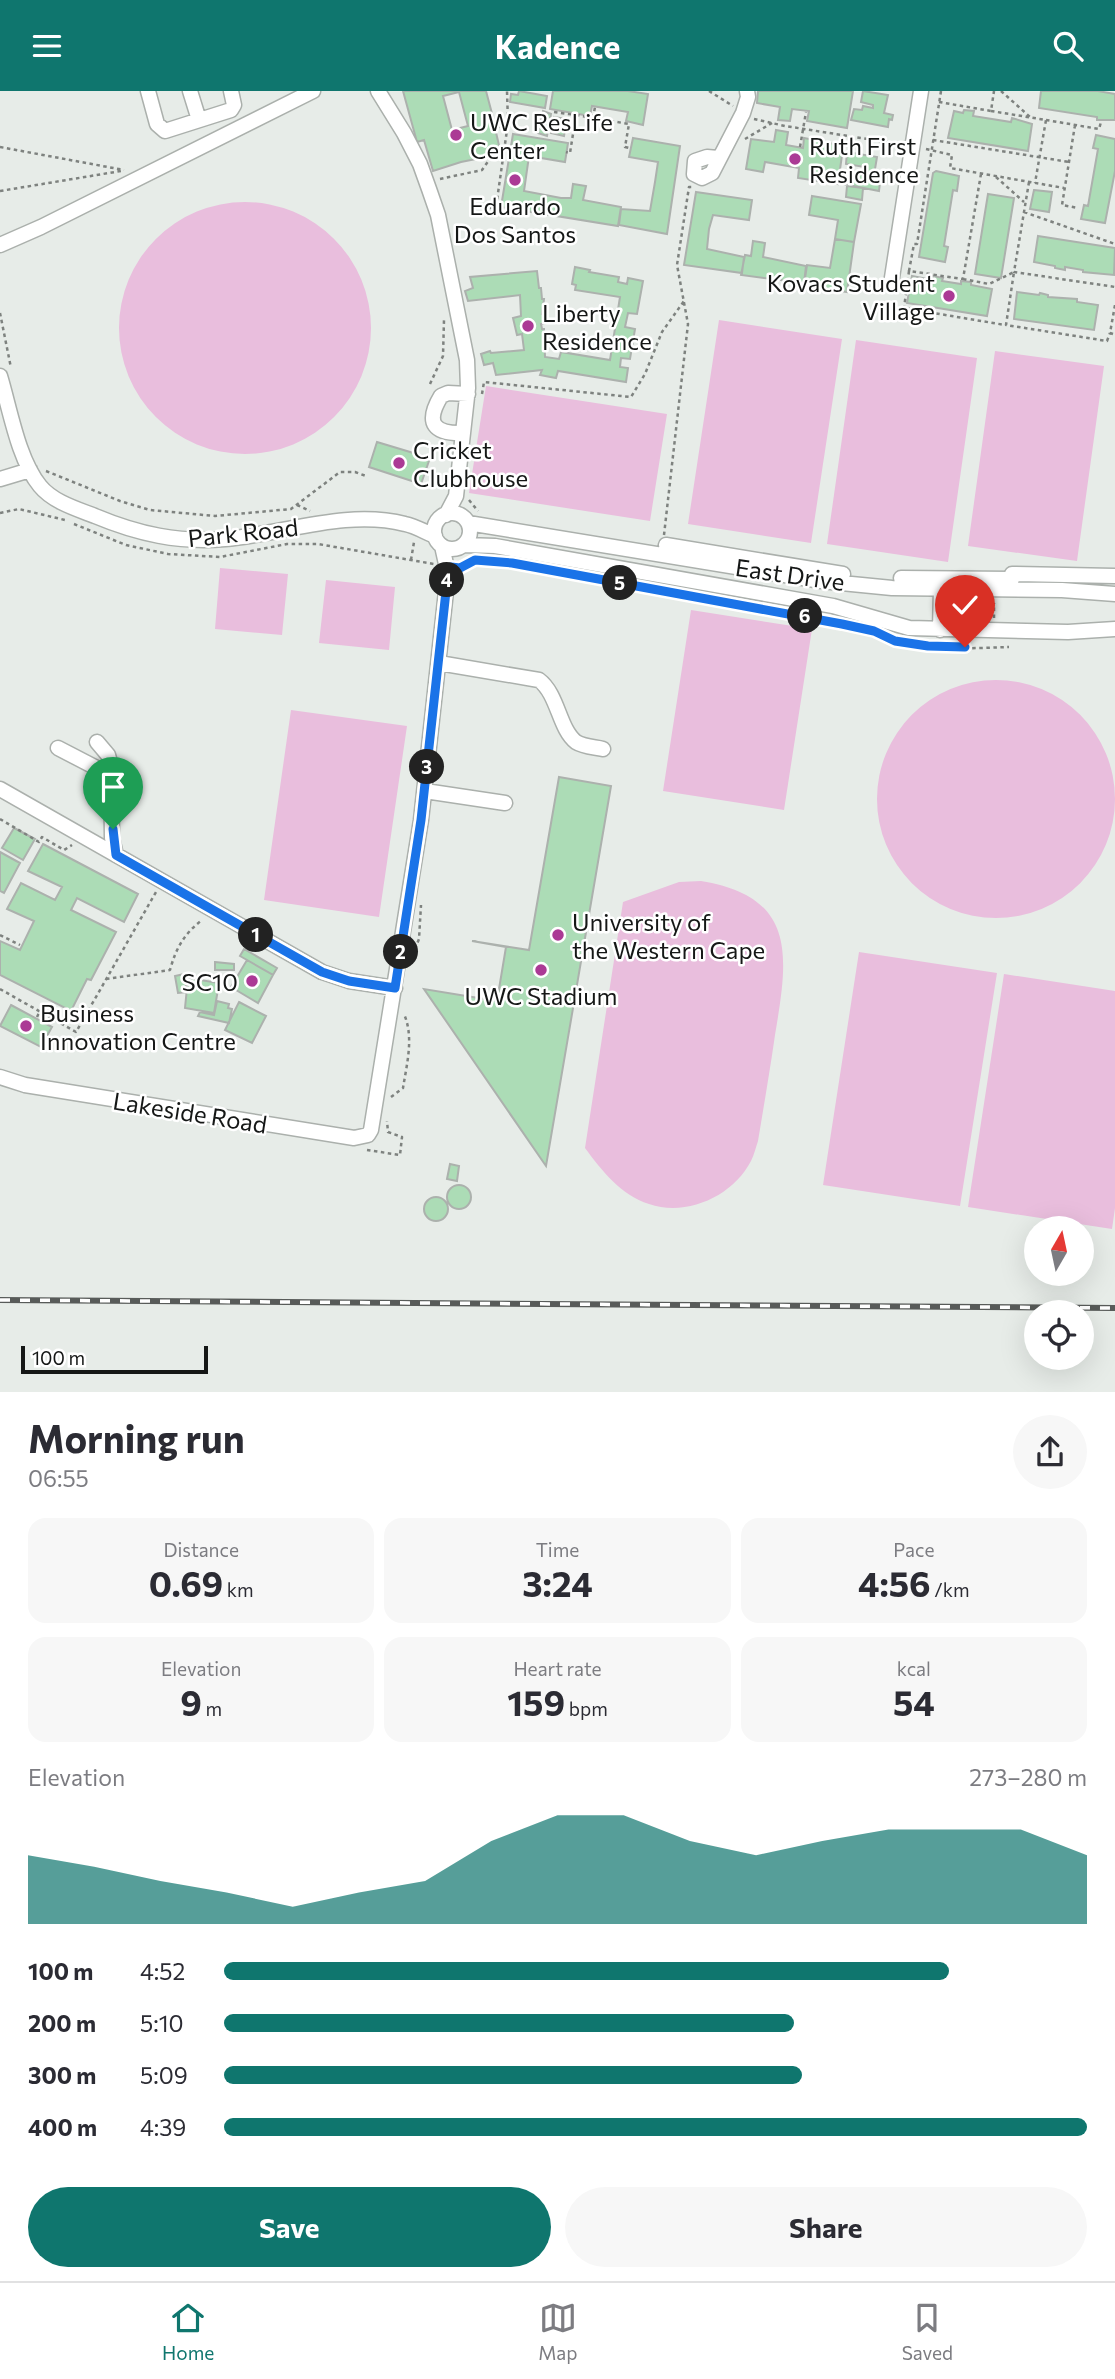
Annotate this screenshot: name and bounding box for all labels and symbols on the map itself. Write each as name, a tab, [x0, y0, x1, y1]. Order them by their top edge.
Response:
place label: UWC ResLife Center	[470, 107, 613, 164]
marker: UWC ResLife Center	[448, 127, 464, 143]
place label: Ruth First Residence	[809, 131, 919, 188]
marker: Ruth First Residence	[787, 151, 803, 167]
marker: Eduardo Dos Santos	[507, 172, 523, 188]
place label: Eduardo Dos Santos	[454, 191, 576, 248]
place label: Kovacs Student Village	[767, 268, 935, 325]
marker: Kovacs Student Village	[941, 288, 957, 304]
place label: Liberty Residence	[542, 298, 652, 355]
marker: Liberty Residence	[520, 318, 536, 334]
place label: Cricket Clubhouse	[413, 435, 528, 492]
marker: Cricket Clubhouse	[391, 455, 407, 471]
street label: Park Road	[186, 512, 300, 552]
street label: East Drive	[733, 552, 847, 596]
pin: 4	[430, 563, 464, 597]
pin: 5	[602, 566, 638, 601]
pin	[935, 575, 995, 647]
pin: 6	[788, 599, 822, 633]
pin: 3	[410, 749, 444, 785]
pin	[83, 757, 143, 829]
place label: University of the Western Cape	[572, 907, 765, 964]
pin: 1	[238, 917, 274, 953]
marker: University of the Western Cape	[550, 927, 566, 943]
pin: 2	[384, 935, 418, 969]
marker: UWC Stadium	[533, 962, 549, 978]
place label: SC10	[182, 967, 238, 996]
marker: SC10	[244, 973, 260, 989]
place label: UWC Stadium	[464, 981, 618, 1010]
place label: Business Innovation Centre	[40, 998, 236, 1055]
marker: Business Innovation Centre	[18, 1018, 34, 1034]
street label: Lakeside Road	[111, 1086, 269, 1138]
north arrow	[1024, 1216, 1094, 1286]
scale bar	[21, 1343, 208, 1375]

